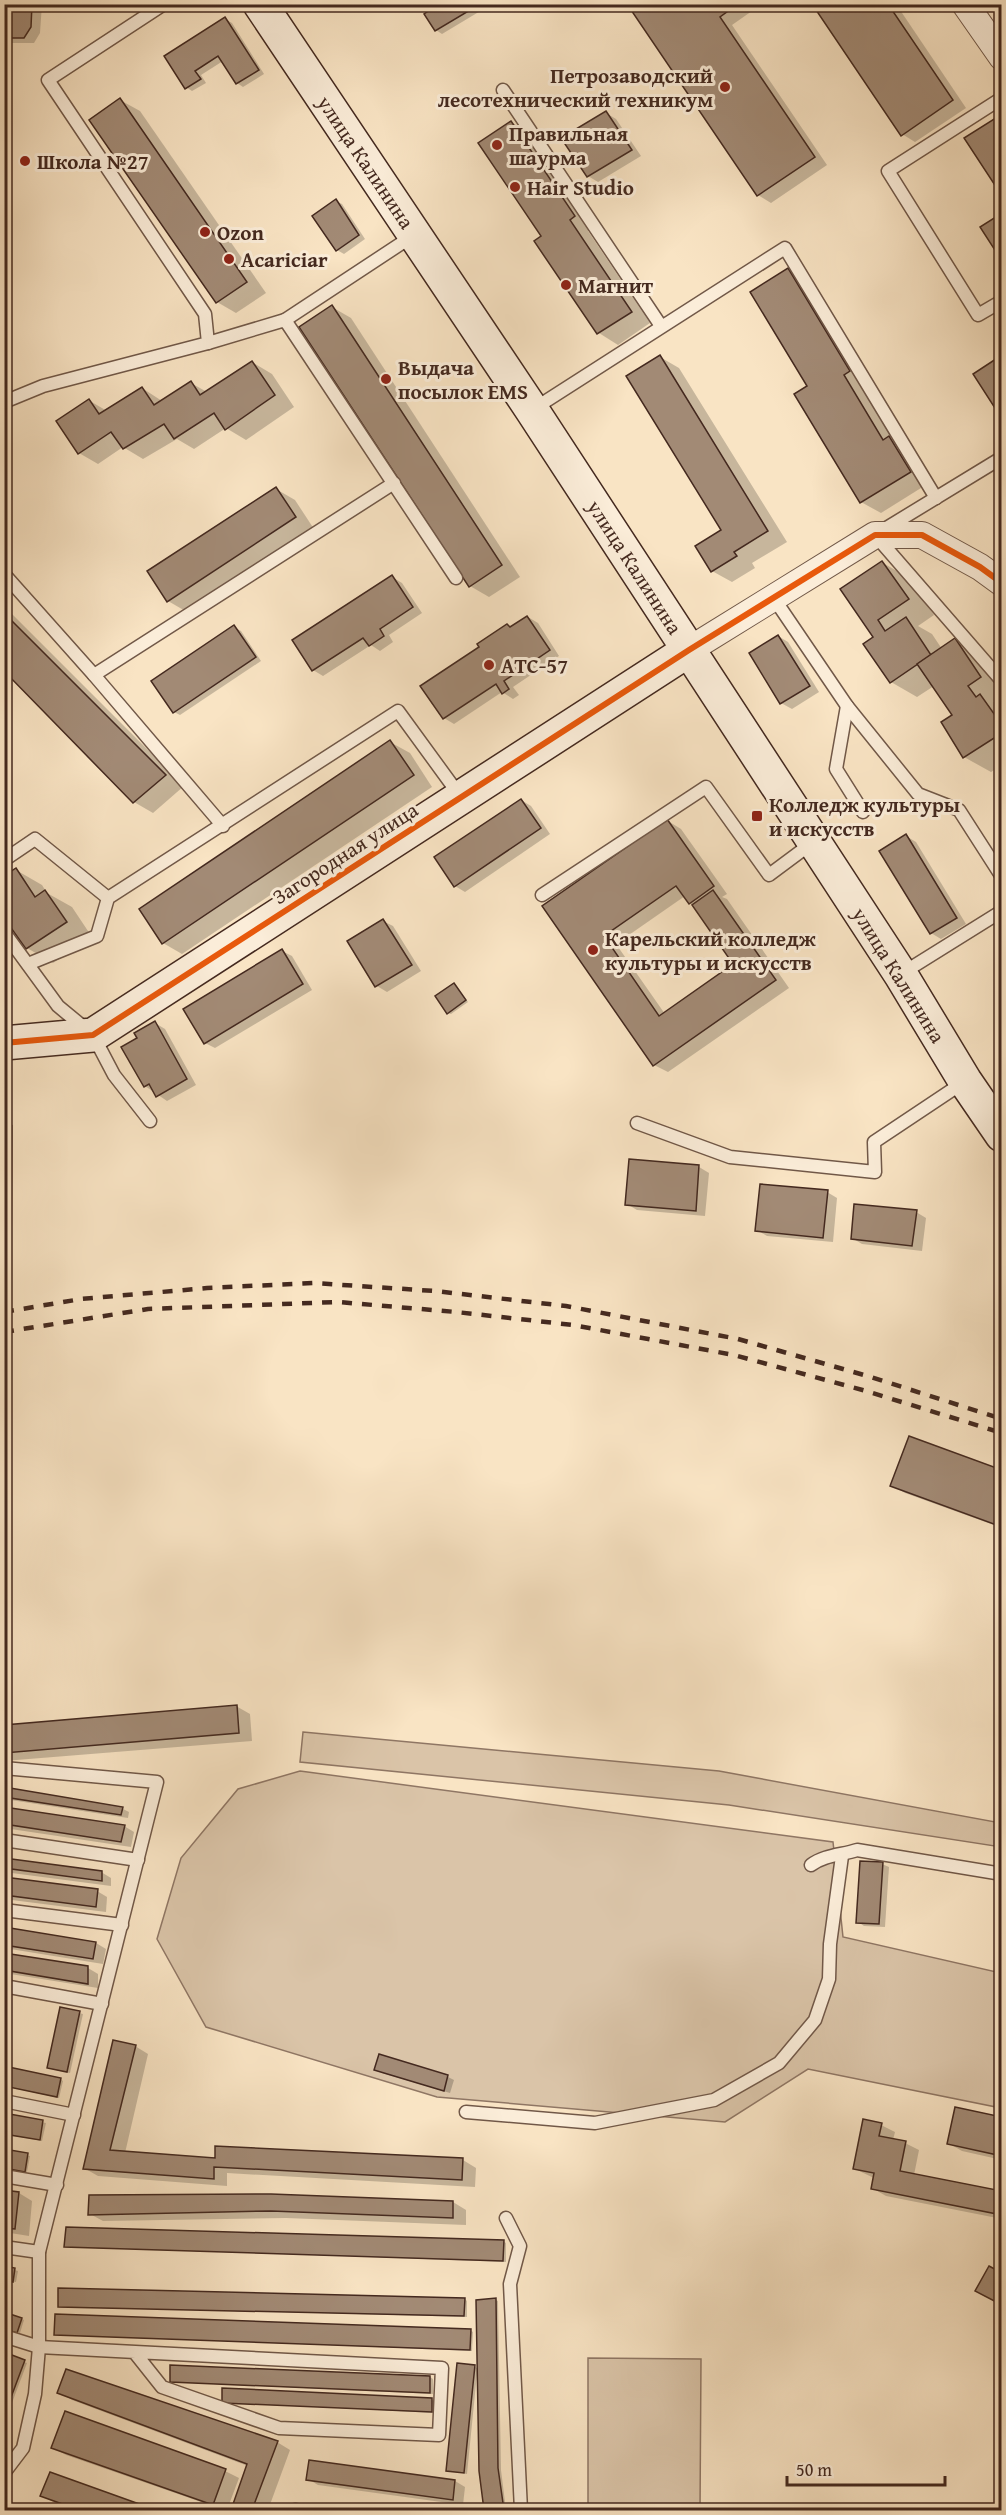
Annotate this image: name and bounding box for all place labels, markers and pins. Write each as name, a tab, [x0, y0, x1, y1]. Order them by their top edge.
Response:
place label: Петрозаводский лесотехнический техникум	[438, 60, 713, 115]
marker: Петрозаводский лесотехнический техникум	[718, 80, 732, 94]
place label: Правильная шаурма	[509, 118, 628, 173]
marker: Правильная шаурма	[490, 138, 504, 152]
place label: Школа №27	[37, 146, 149, 177]
marker: Школа №27	[18, 154, 32, 168]
place label: Hair Studio	[527, 172, 634, 203]
marker: Hair Studio	[508, 180, 522, 194]
place label: Ozon	[217, 217, 264, 248]
marker: Ozon	[198, 225, 212, 239]
place label: Acariciar	[241, 244, 328, 275]
marker: Acariciar	[222, 252, 236, 266]
place label: Магнит	[578, 270, 654, 301]
marker: Магнит	[559, 278, 573, 292]
place label: Выдача посылок EMS	[398, 352, 528, 407]
marker: Выдача посылок EMS	[379, 372, 393, 386]
place label: АТС-57	[501, 650, 568, 681]
marker: АТС-57	[482, 658, 496, 672]
place label: Колледж культуры и искусств	[769, 789, 960, 844]
marker: Колледж культуры и искусств	[750, 809, 764, 823]
place label: Карельский колледж культуры и искусств	[605, 923, 816, 978]
marker: Карельский колледж культуры и искусств	[586, 943, 600, 957]

